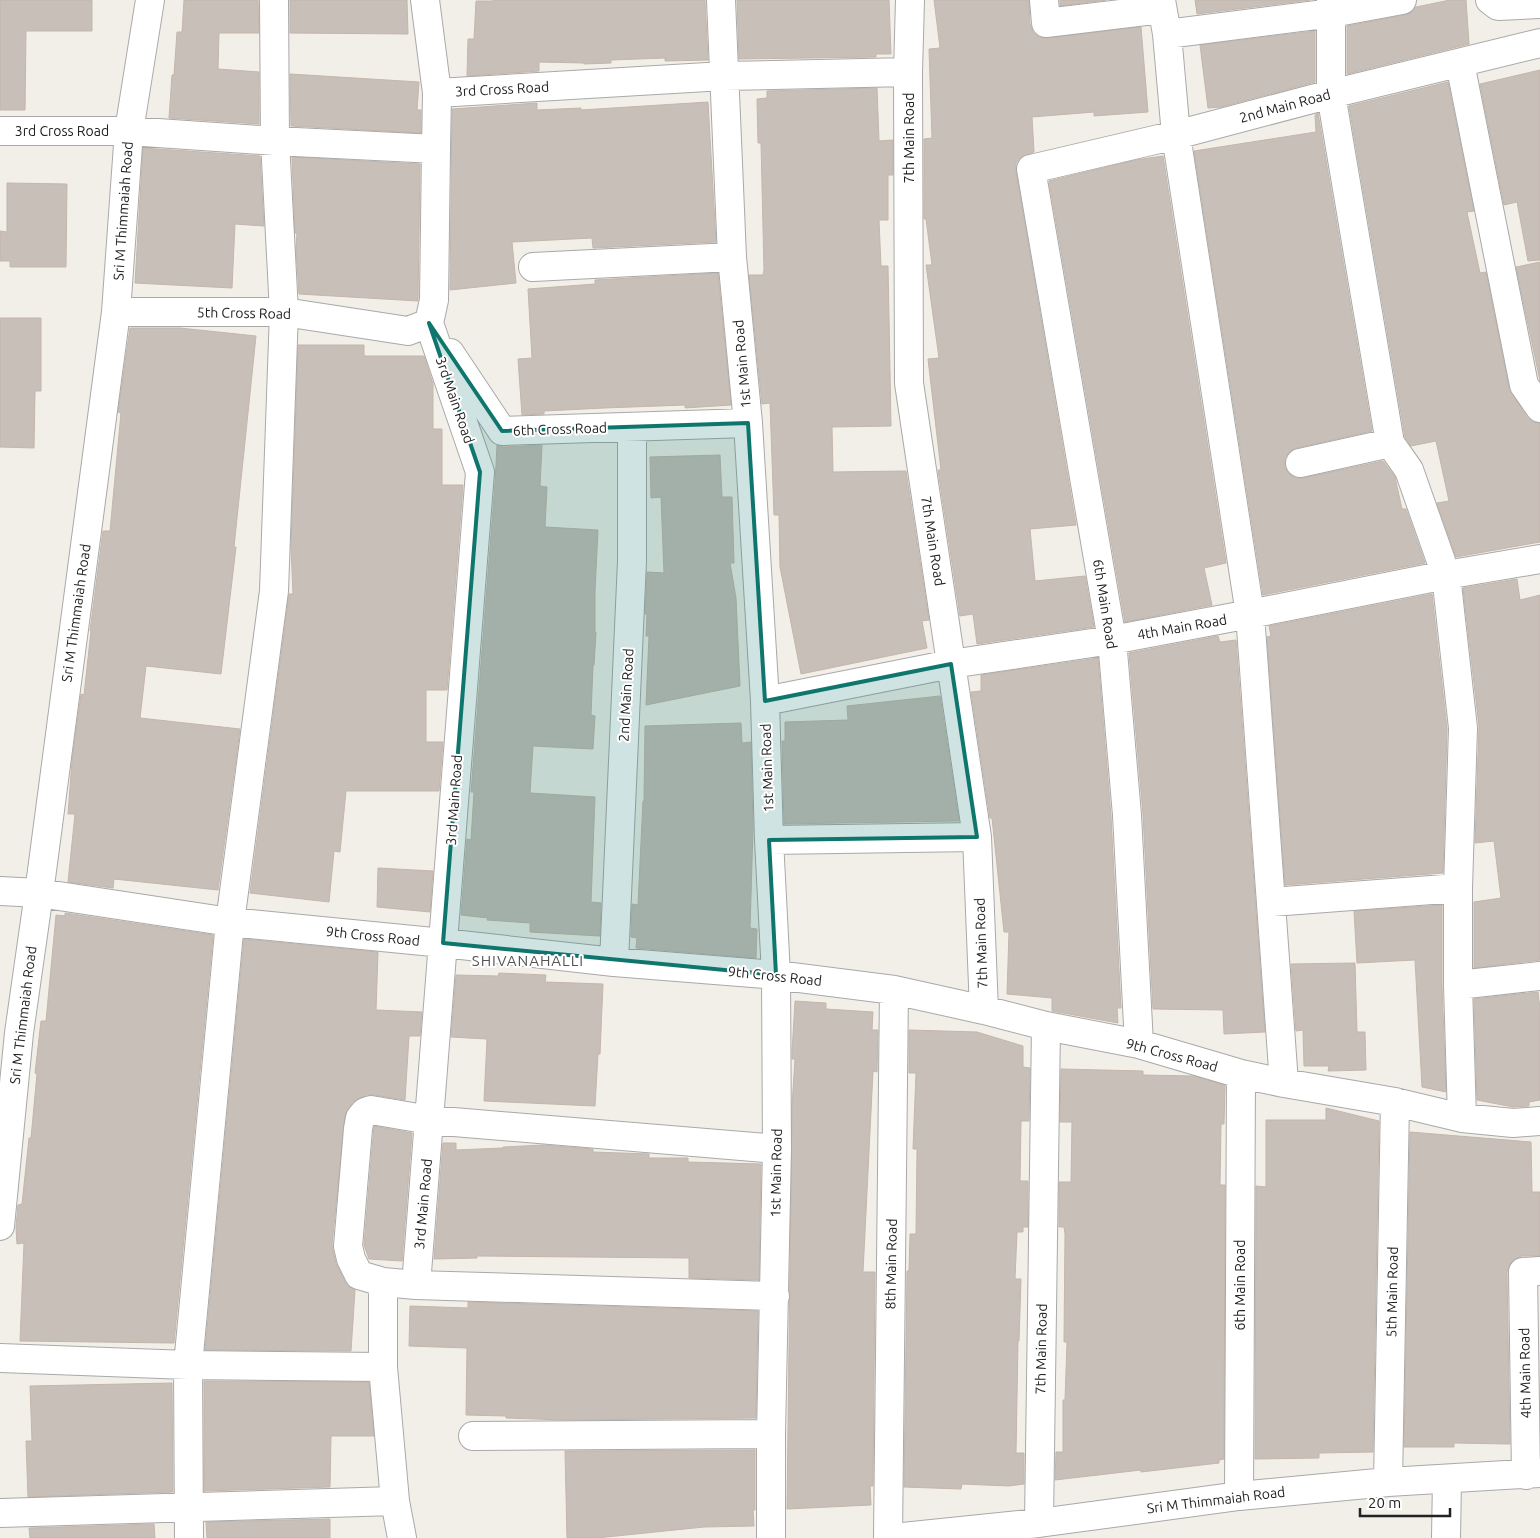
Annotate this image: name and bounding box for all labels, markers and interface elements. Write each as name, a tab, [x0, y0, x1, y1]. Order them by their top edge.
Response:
street label: 3rd Cross Road	[455, 79, 549, 99]
street label: 2nd Main Road	[1238, 86, 1332, 126]
street label: 7th Main Road	[901, 93, 917, 183]
street label: 3rd Cross Road	[15, 123, 109, 139]
street label: Sri M Thimmaiah Road	[110, 141, 136, 281]
street label: 5th Cross Road	[197, 304, 291, 322]
street label: 1st Main Road	[730, 319, 754, 409]
street label: 3rd Main Road	[433, 354, 477, 446]
street label: 6th Cross Road	[513, 419, 607, 439]
street label: 7th Main Road	[918, 495, 948, 587]
street label: Sri M Thimmaiah Road	[58, 543, 94, 683]
street label: 6th Main Road	[1090, 558, 1120, 650]
street label: 4th Main Road	[1136, 611, 1228, 643]
street label: 2nd Main Road	[616, 648, 636, 742]
street label: 1st Main Road	[757, 723, 777, 813]
street label: 3rd Main Road	[443, 754, 465, 846]
street label: 7th Main Road	[971, 897, 991, 989]
street label: 9th Cross Road	[325, 923, 421, 949]
street label: Sri M Thimmaiah Road	[7, 945, 39, 1085]
district label: SHIVANAHALLI	[472, 952, 584, 969]
street label: 9th Cross Road	[727, 963, 823, 989]
street label: 9th Cross Road	[1124, 1035, 1220, 1075]
street label: 1st Main Road	[767, 1128, 785, 1218]
street label: 3rd Main Road	[411, 1158, 435, 1250]
street label: 8th Main Road	[882, 1218, 900, 1310]
street label: 6th Main Road	[1232, 1240, 1248, 1330]
street label: 5th Main Road	[1383, 1246, 1401, 1338]
street label: 7th Main Road	[1032, 1303, 1050, 1395]
street label: 4th Main Road	[1516, 1327, 1534, 1419]
street label: Sri M Thimmaiah Road	[1146, 1484, 1286, 1516]
scale bar	[1360, 1486, 1450, 1518]
text: 20 m	[1368, 1494, 1401, 1511]

